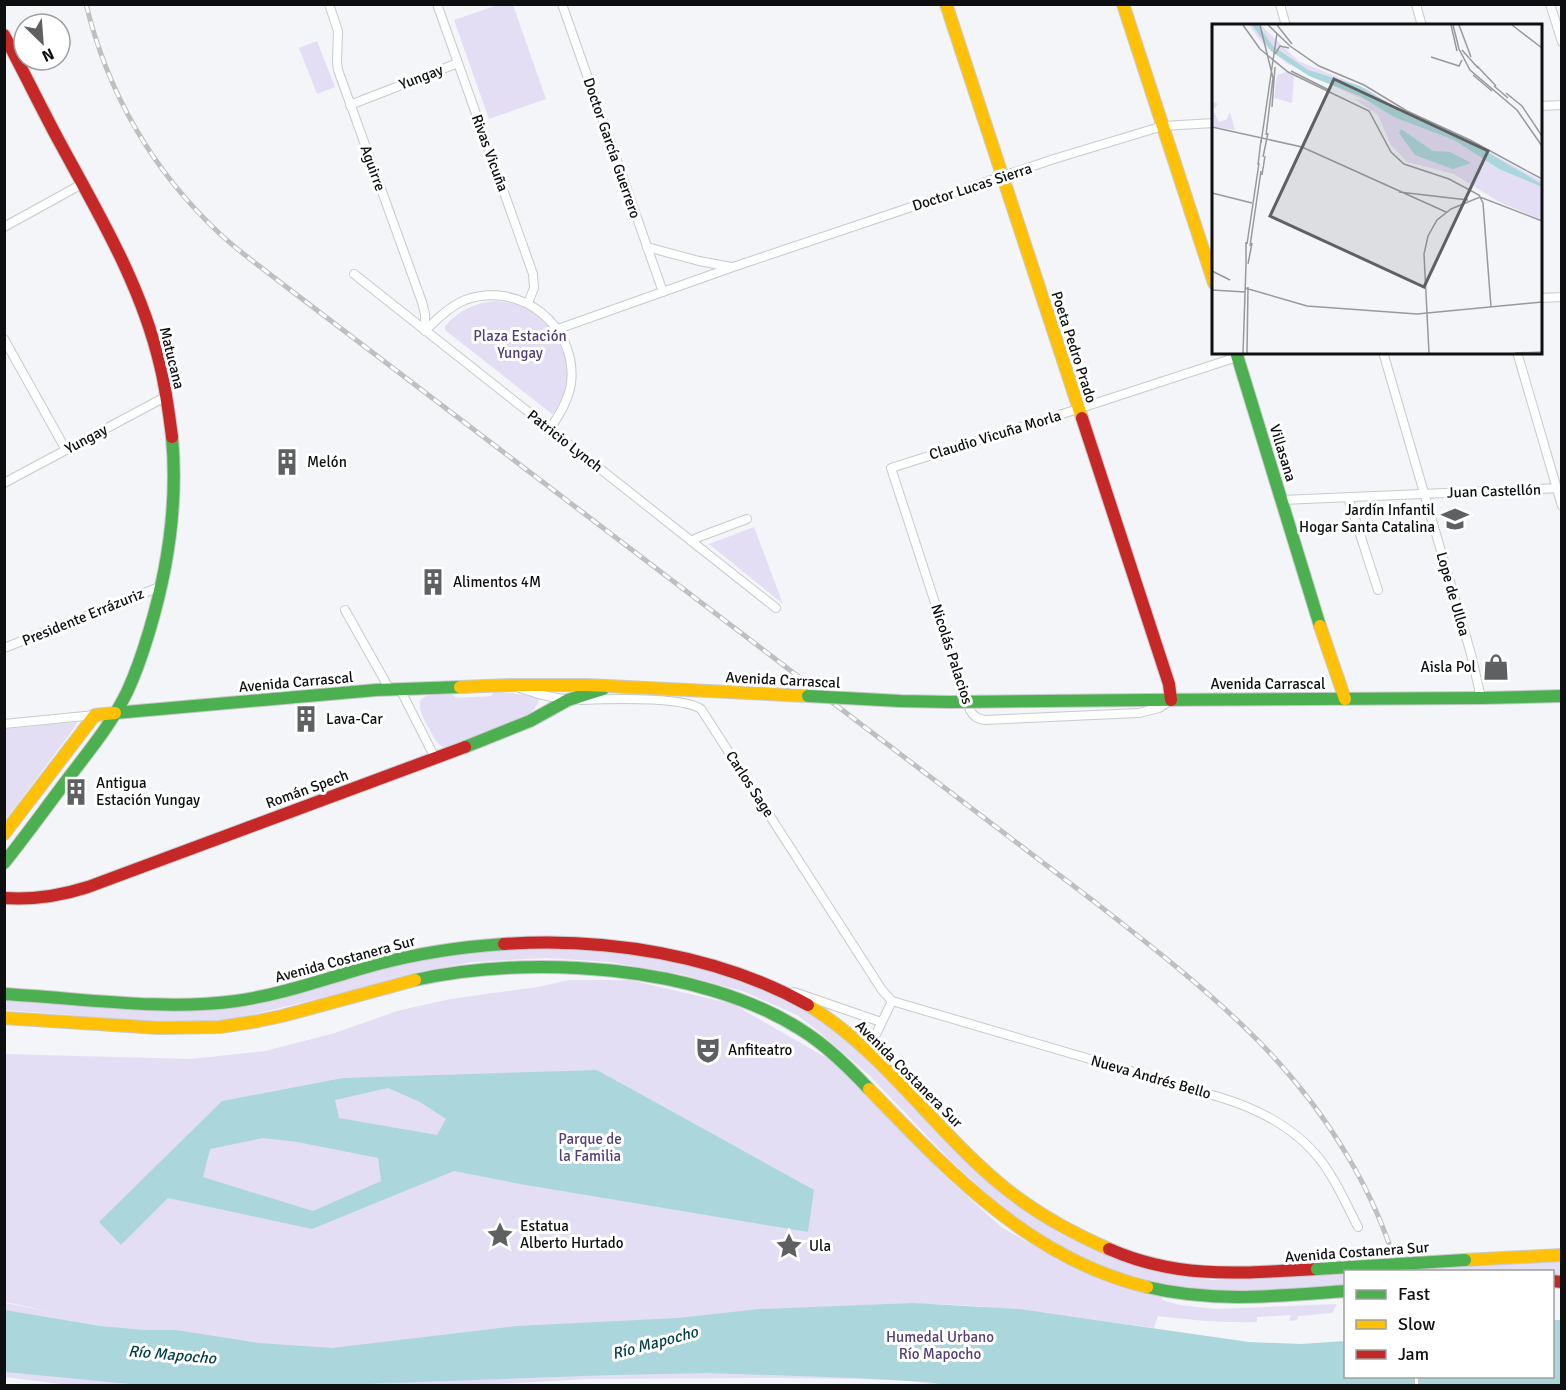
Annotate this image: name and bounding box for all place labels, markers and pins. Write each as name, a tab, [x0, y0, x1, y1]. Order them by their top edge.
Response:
building icon: Melón	[272, 447, 302, 477]
place label: Melón	[307, 453, 347, 471]
place label: Jardín Infantil Hogar Santa Catalina	[1299, 501, 1435, 536]
school or university icon: Jardín Infantil Hogar Santa Catalina	[1440, 504, 1470, 534]
building icon: Alimentos 4M	[418, 567, 448, 597]
place label: Alimentos 4M	[453, 573, 541, 591]
shop icon: Aisla Pol	[1481, 652, 1511, 682]
place label: Aisla Pol	[1421, 658, 1476, 676]
building icon: Lava-Car	[291, 704, 321, 734]
place label: Lava-Car	[326, 710, 383, 728]
place label: Antigua Estación Yungay	[96, 774, 200, 809]
building icon: Antigua Estación Yungay	[61, 777, 91, 807]
theatre icon: Anfiteatro	[693, 1035, 723, 1065]
place label: Anfiteatro	[728, 1041, 793, 1059]
place label: Estatua Alberto Hurtado	[520, 1217, 624, 1252]
place icon: Estatua Alberto Hurtado	[485, 1220, 515, 1250]
place icon: Ula	[774, 1231, 804, 1261]
place label: Ula	[809, 1237, 831, 1255]

